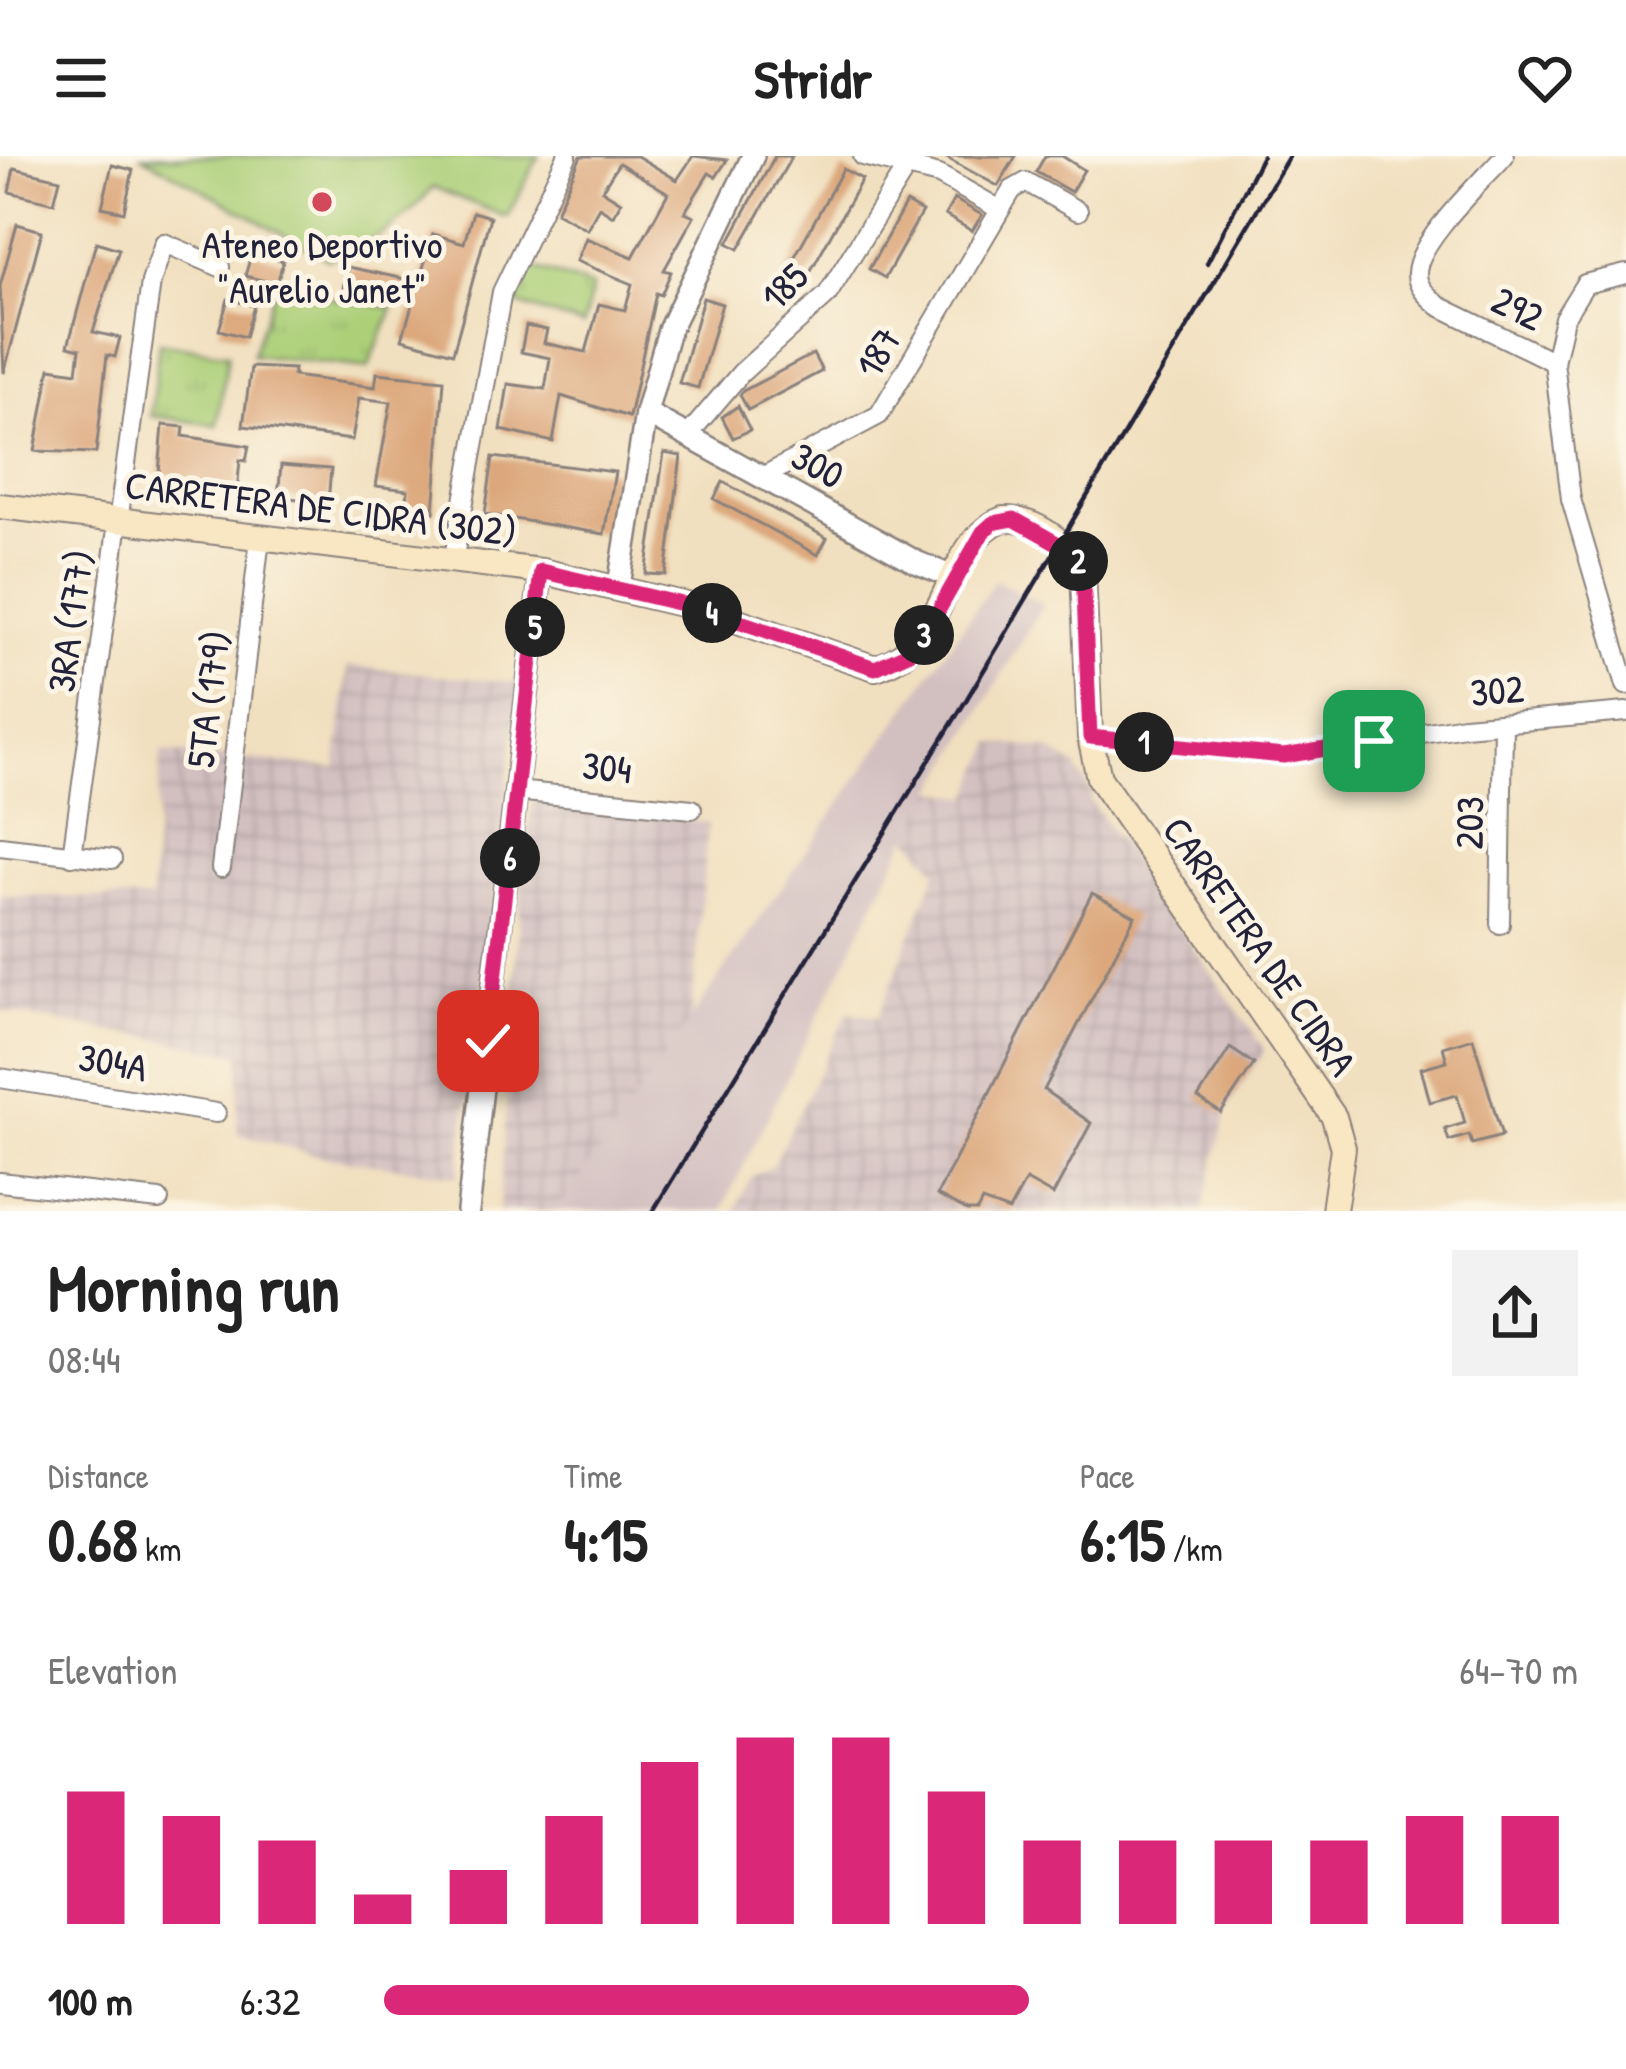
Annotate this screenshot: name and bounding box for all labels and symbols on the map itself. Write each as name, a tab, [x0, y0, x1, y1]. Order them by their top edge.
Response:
marker: Ateneo Deportivo "Aurelio Janet"	[309, 189, 335, 215]
place label: Ateneo Deportivo "Aurelio Janet"	[202, 217, 442, 315]
street label: 185	[748, 250, 819, 321]
street label: 292	[1484, 273, 1553, 343]
street label: 187	[842, 317, 913, 387]
street label: 300	[782, 429, 854, 500]
street label: CARRETERA DE CIDRA (302)	[122, 457, 520, 558]
pin: 2	[1048, 531, 1108, 591]
street label: 3RA (177)	[33, 546, 106, 696]
pin: 4	[682, 583, 742, 643]
pin: 5	[505, 597, 565, 657]
pin: 3	[894, 605, 954, 665]
street label: 5TA (179)	[173, 627, 242, 771]
street label: 302	[1468, 661, 1526, 718]
pin	[1323, 690, 1425, 792]
pin: 1	[1114, 712, 1174, 772]
street label: 304	[580, 738, 634, 795]
street label: 203	[1442, 796, 1495, 850]
street label: CARRETERA DE CIDRA	[1151, 806, 1370, 1086]
pin: 6	[480, 828, 540, 888]
pin	[437, 990, 539, 1092]
street label: 304A	[75, 1029, 151, 1094]

